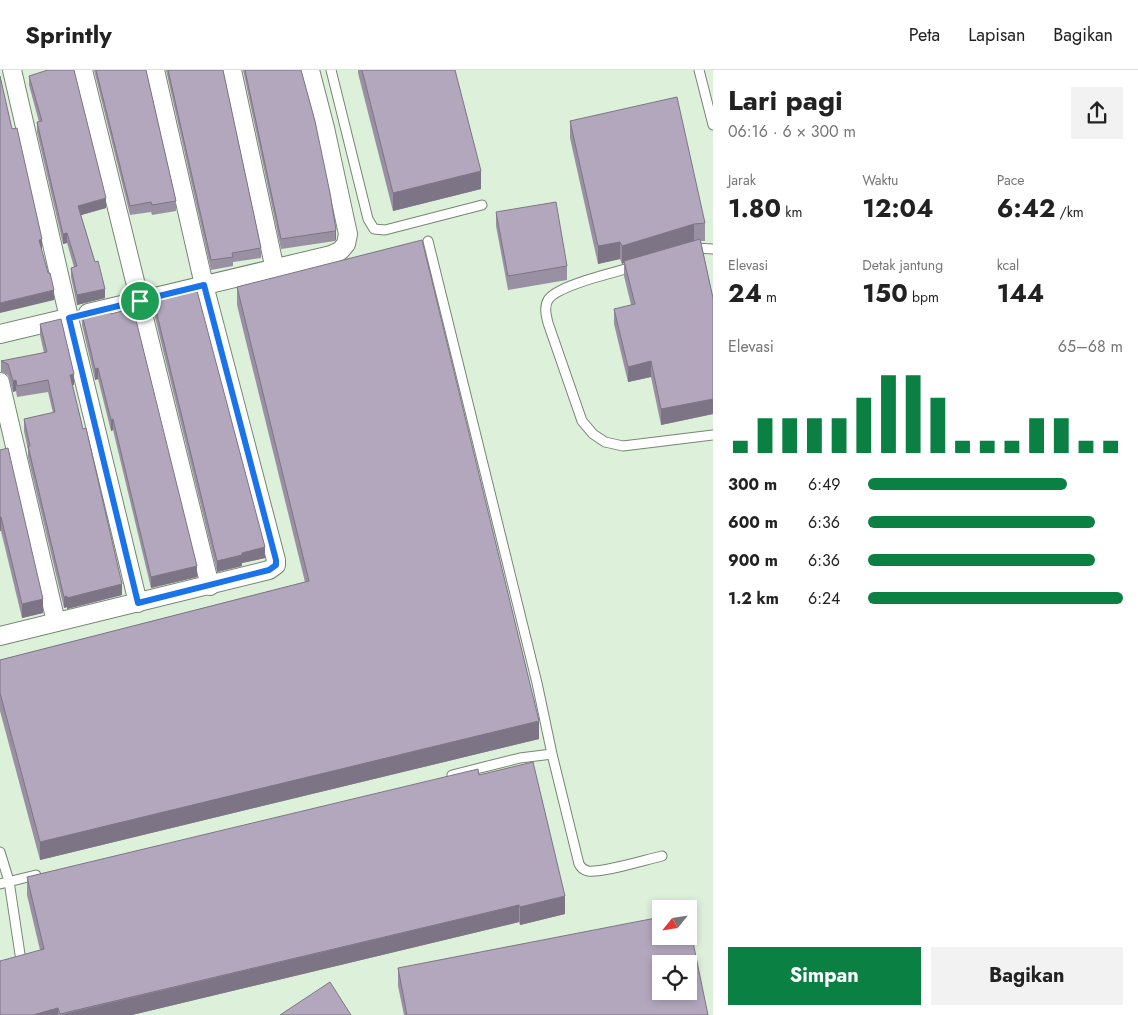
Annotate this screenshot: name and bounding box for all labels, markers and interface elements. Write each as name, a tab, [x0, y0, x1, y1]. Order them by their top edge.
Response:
text: Sprintly	[25, 17, 112, 52]
text: Peta	[909, 22, 940, 48]
text: Lapisan	[968, 22, 1025, 48]
text: Bagikan	[1053, 22, 1113, 48]
text: Lari pagi	[728, 80, 843, 121]
button: share	[1071, 87, 1123, 139]
text: 06:16 · 6 × 300 m	[728, 120, 856, 143]
text: Jarak	[728, 170, 756, 190]
text: Waktu	[862, 170, 898, 190]
text: Pace	[997, 170, 1025, 190]
text: 1.80	[728, 190, 781, 226]
text: 12:04	[862, 190, 934, 226]
text: 6:42	[997, 190, 1055, 226]
text: km	[781, 202, 802, 222]
text: /km	[1055, 202, 1084, 222]
text: Elevasi	[728, 255, 768, 275]
text: Detak jantung	[862, 255, 943, 275]
text: kcal	[997, 255, 1019, 275]
text: 24	[728, 275, 762, 311]
text: 150	[862, 275, 908, 311]
text: 144	[997, 275, 1044, 311]
pin	[119, 280, 161, 322]
icon: arrive	[126, 287, 154, 315]
text: m	[762, 287, 777, 307]
text: bpm	[908, 287, 939, 307]
text: Elevasi	[728, 335, 774, 358]
text: 65–68 m	[1058, 335, 1123, 358]
text: 300 m	[728, 473, 777, 496]
text: 6:49	[808, 473, 841, 496]
text: 600 m	[728, 511, 778, 534]
text: 6:36	[808, 511, 840, 534]
text: 900 m	[728, 549, 778, 572]
text: 6:36	[808, 549, 840, 572]
text: 1.2 km	[728, 587, 779, 610]
text: 6:24	[808, 587, 840, 610]
north arrow	[652, 900, 698, 945]
map controls	[652, 900, 697, 1000]
button: Simpan	[728, 947, 921, 1005]
button: Bagikan	[931, 947, 1123, 1005]
button: locate	[652, 955, 697, 1000]

